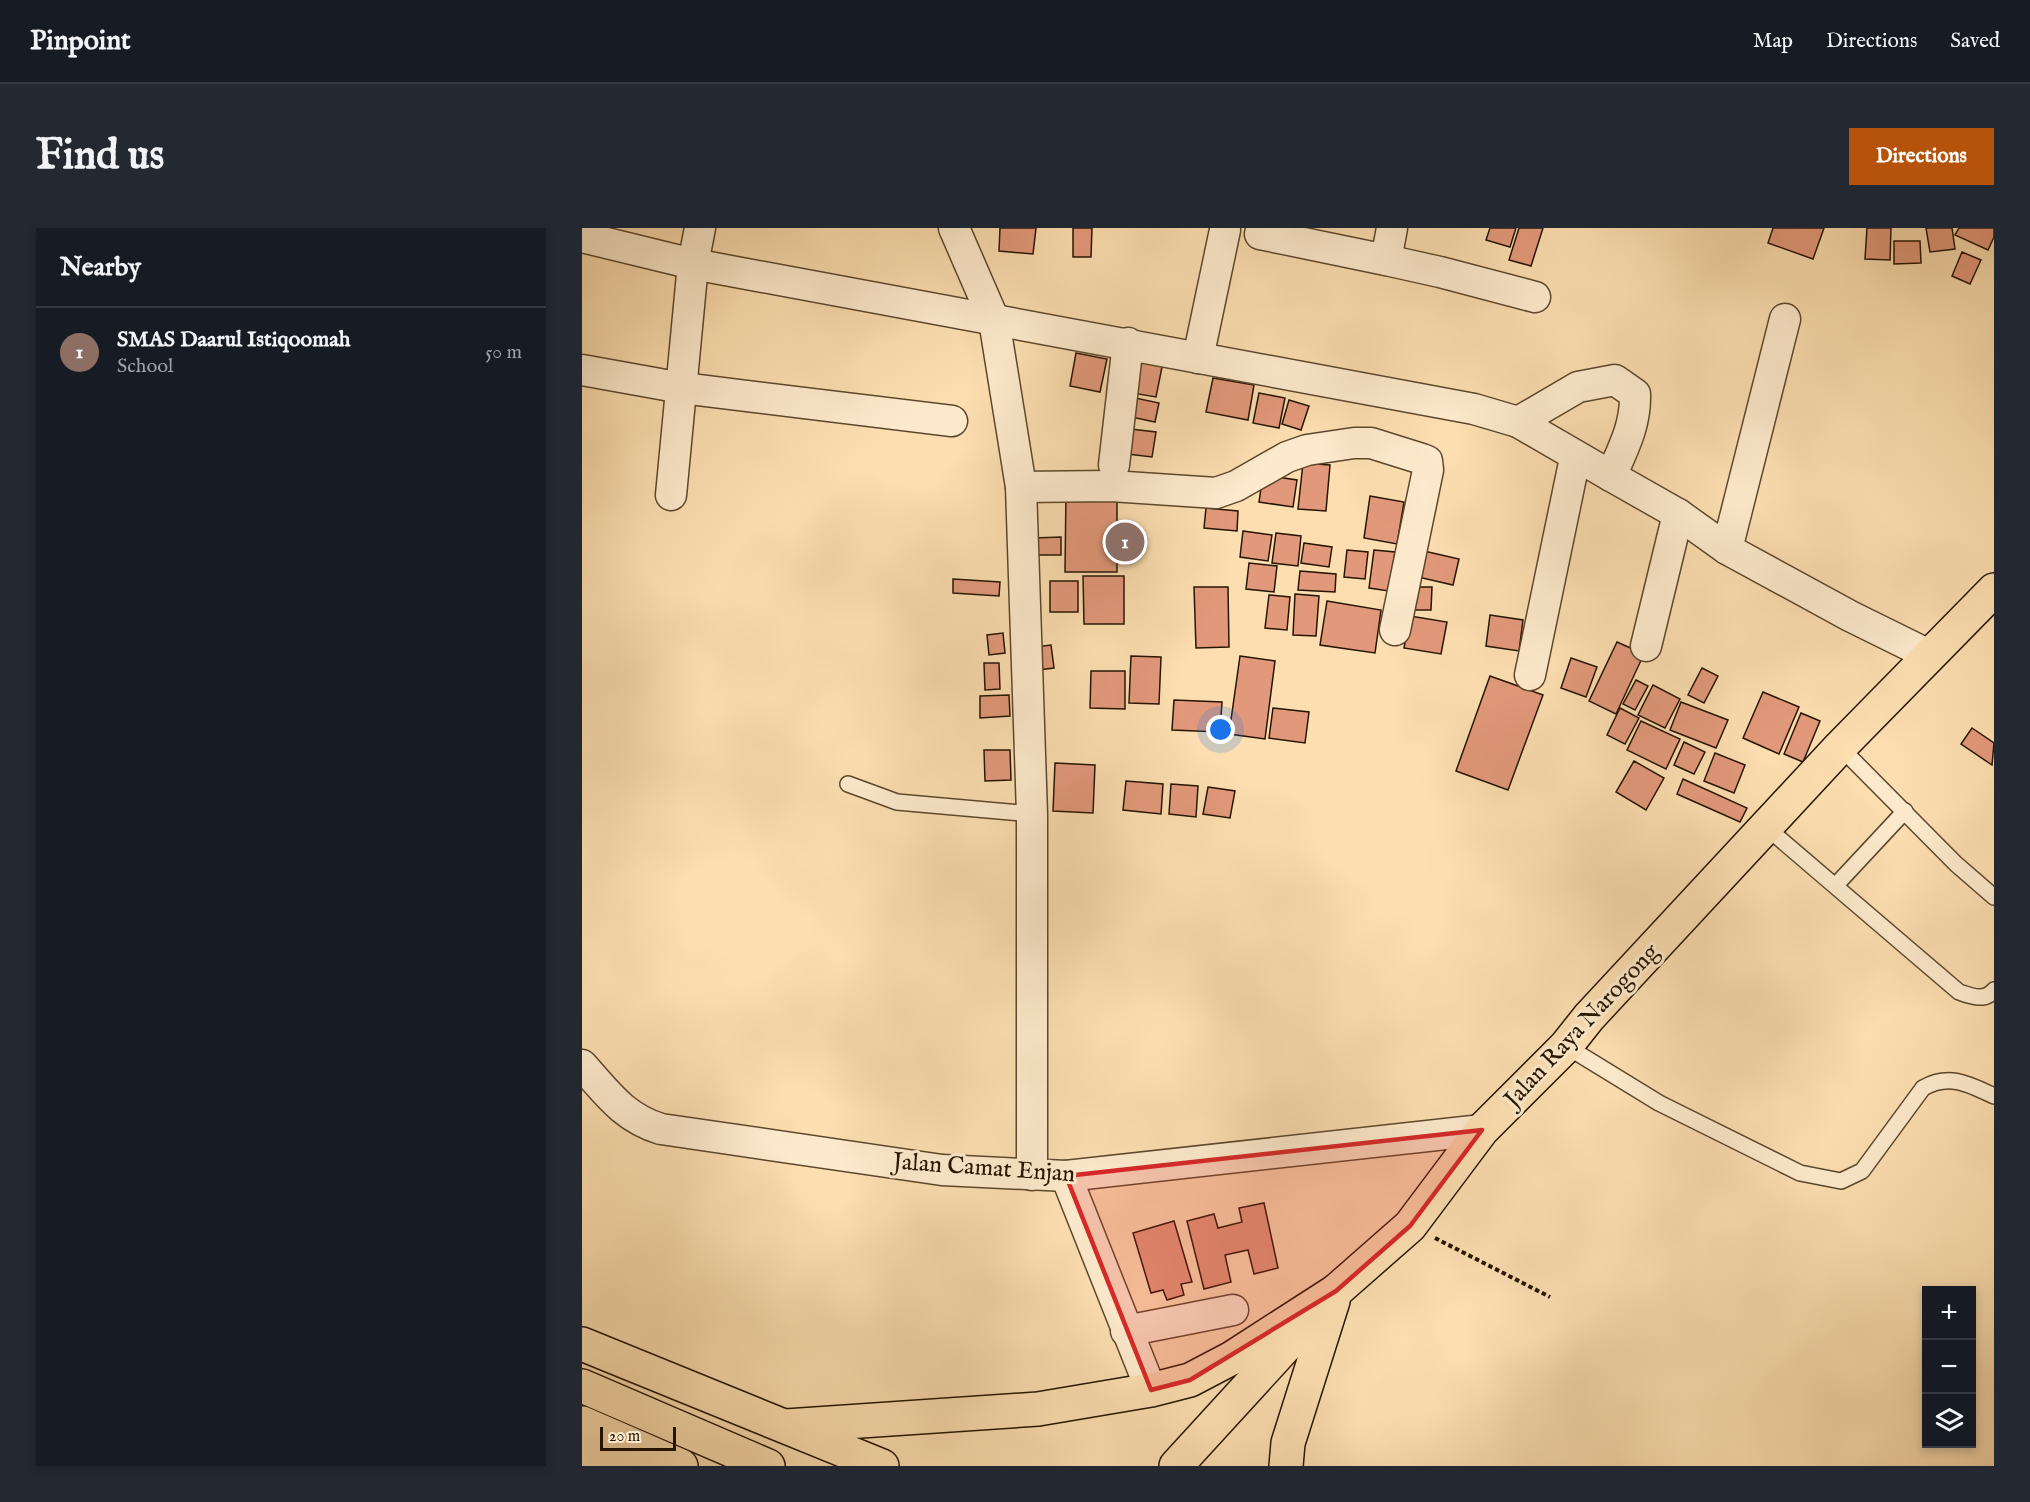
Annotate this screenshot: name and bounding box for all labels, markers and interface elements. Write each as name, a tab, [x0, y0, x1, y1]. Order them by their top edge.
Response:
text: Pinpoint	[30, 24, 131, 59]
text: Map	[1753, 28, 1793, 55]
text: Directions	[1826, 28, 1917, 55]
text: Saved	[1950, 28, 2000, 55]
button: Directions	[1849, 128, 1994, 185]
text: Find us	[36, 130, 164, 183]
text: Nearby	[60, 251, 141, 284]
text: SMAS Daarul Istiqoomah	[117, 326, 350, 354]
text: 1	[76, 340, 83, 365]
text: 50 m	[485, 340, 522, 365]
text: School	[117, 354, 173, 379]
pin: 1	[1106, 520, 1144, 564]
your location	[1206, 715, 1235, 744]
street label: Jalan Raya Narogong	[1496, 937, 1667, 1117]
street label: Jalan Camat Enjan	[889, 1146, 1076, 1190]
map controls	[1922, 1286, 1976, 1448]
button: +	[1922, 1286, 1976, 1340]
button: −	[1922, 1340, 1976, 1394]
button: layers	[1922, 1394, 1976, 1448]
scale bar	[600, 1424, 676, 1452]
text: 20 m	[609, 1427, 640, 1447]

